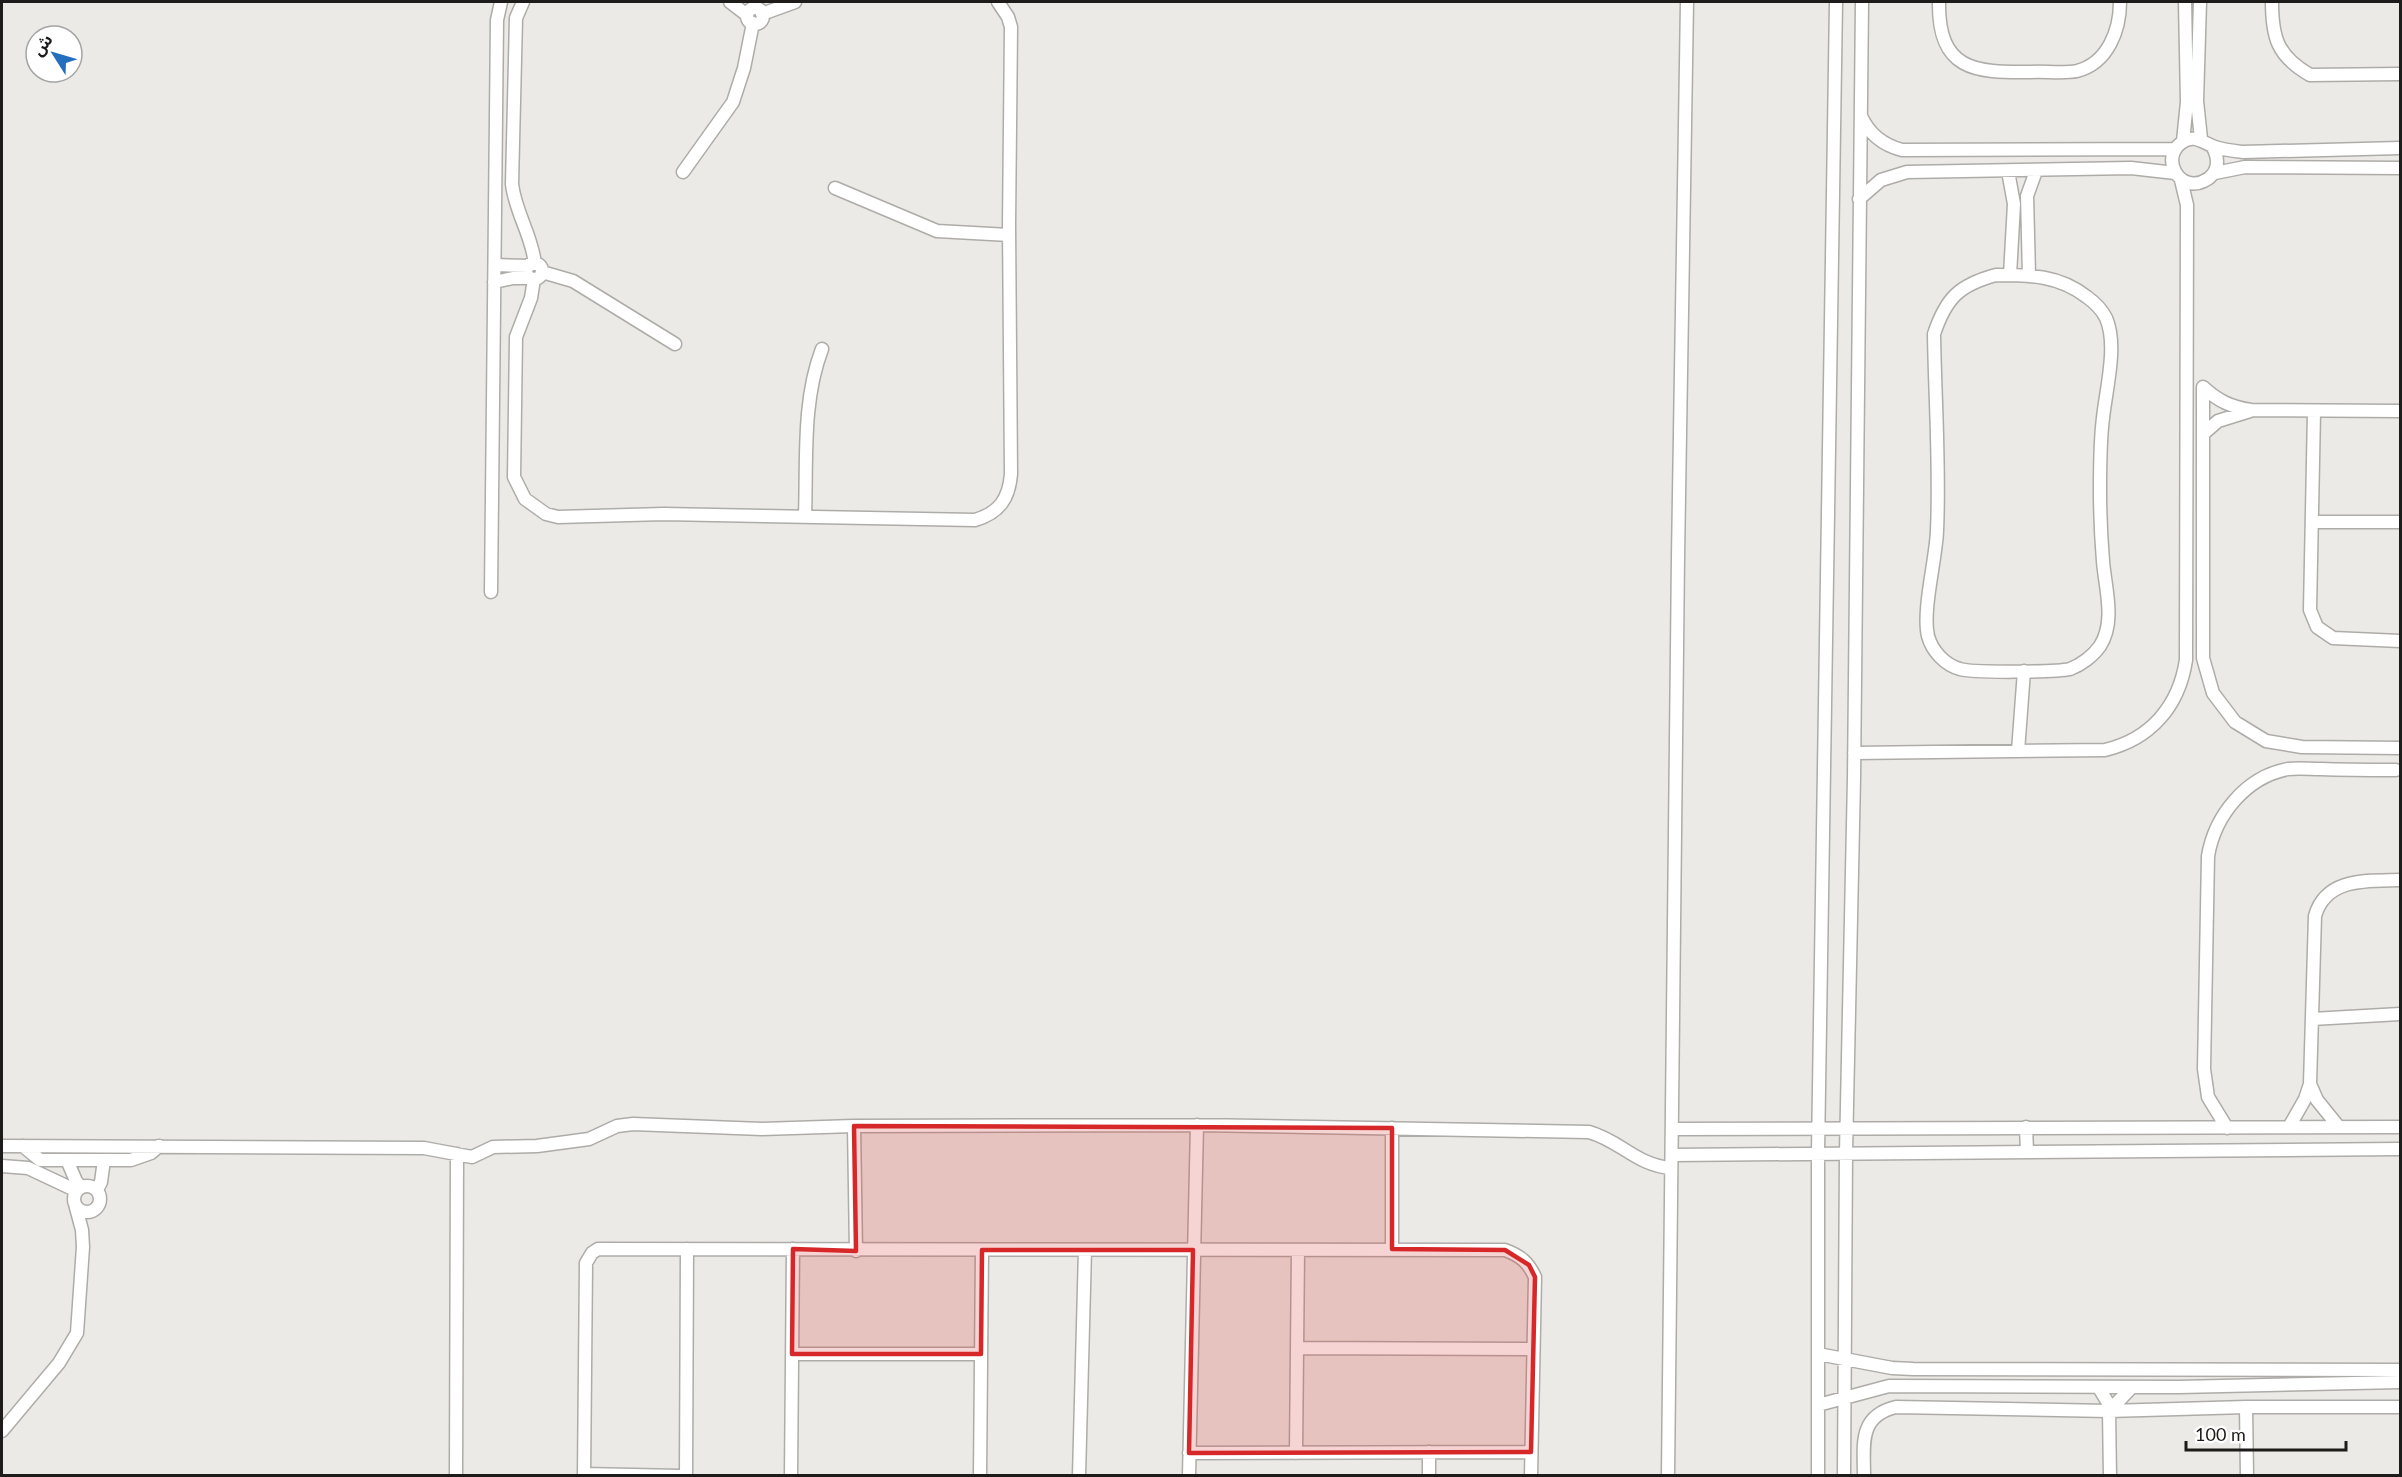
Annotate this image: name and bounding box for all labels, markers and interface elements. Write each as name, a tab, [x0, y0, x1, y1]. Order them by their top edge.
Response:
north arrow	[24, 24, 84, 84]
text: ش	[27, 30, 57, 60]
scale bar	[2186, 1414, 2346, 1452]
text: 100 m	[2195, 1423, 2246, 1445]

